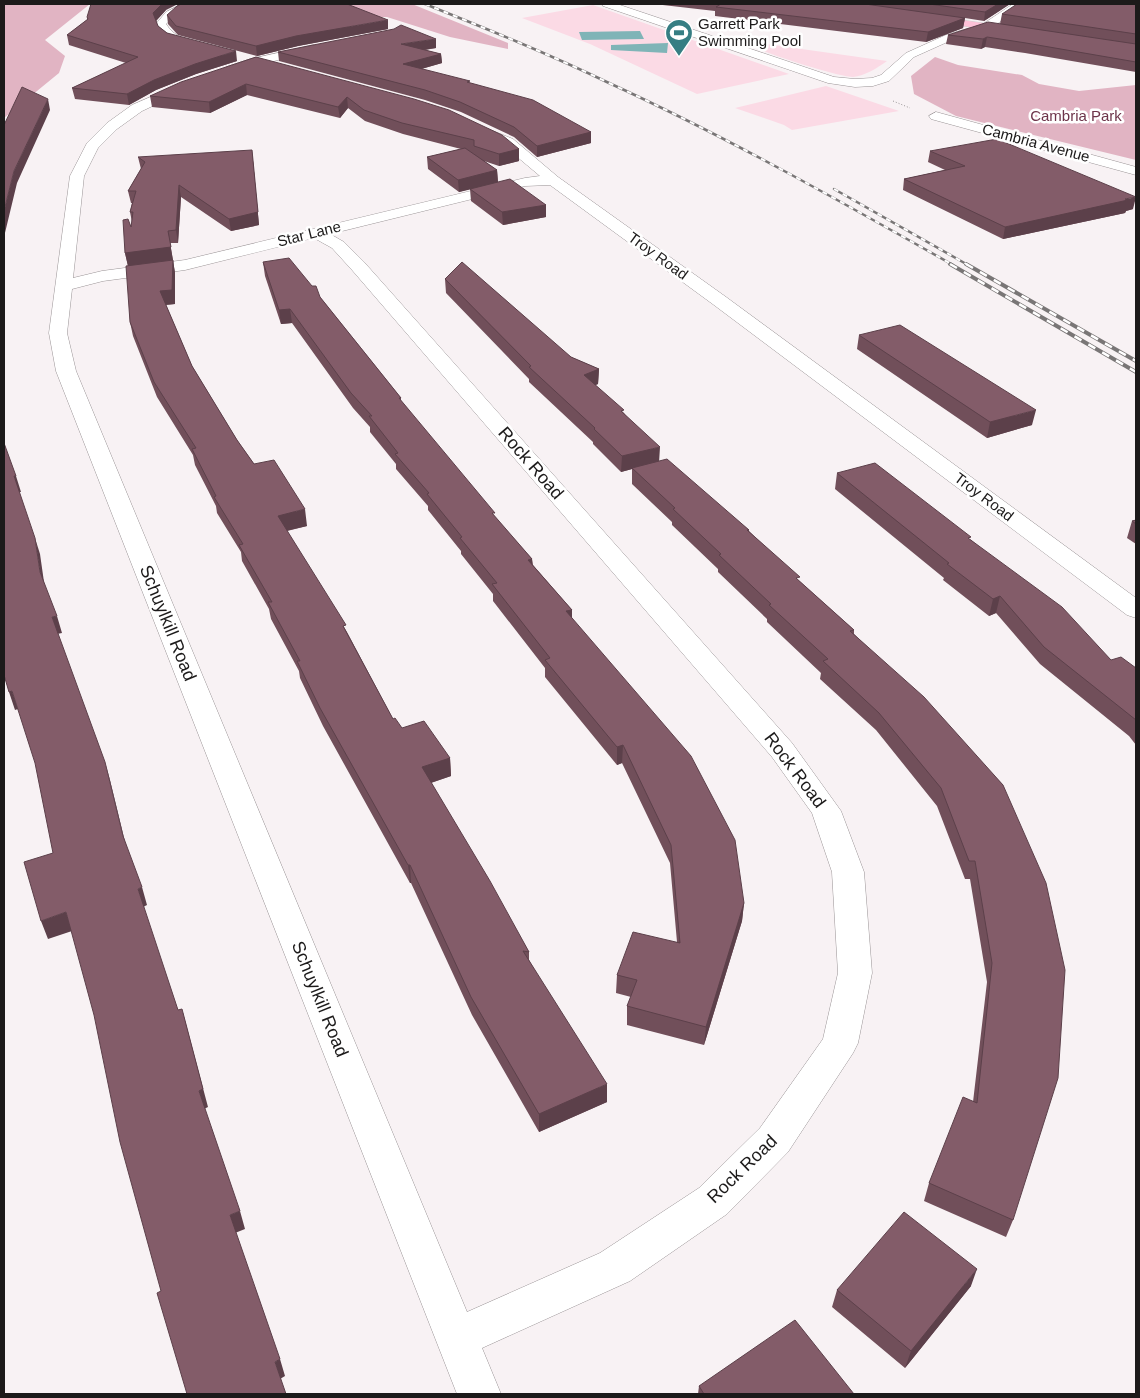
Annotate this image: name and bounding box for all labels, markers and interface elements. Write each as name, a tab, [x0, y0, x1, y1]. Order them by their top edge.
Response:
place label: Garrett Park Swimming Pool	[698, 15, 801, 49]
sports icon: Garrett Park Swimming Pool	[664, 18, 694, 57]
park label: Cambria Park	[1030, 107, 1122, 124]
street label: Cambria Avenue	[981, 120, 1092, 165]
street label: Star Lane	[275, 217, 342, 250]
street label: Troy Road	[625, 228, 691, 283]
street label: Rock Road	[494, 423, 568, 503]
street label: Troy Road	[951, 469, 1017, 524]
street label: Schuylkill Road	[136, 562, 200, 684]
street label: Rock Road	[760, 728, 830, 812]
street label: Schuylkill Road	[288, 938, 352, 1060]
street label: Rock Road	[703, 1131, 781, 1207]

